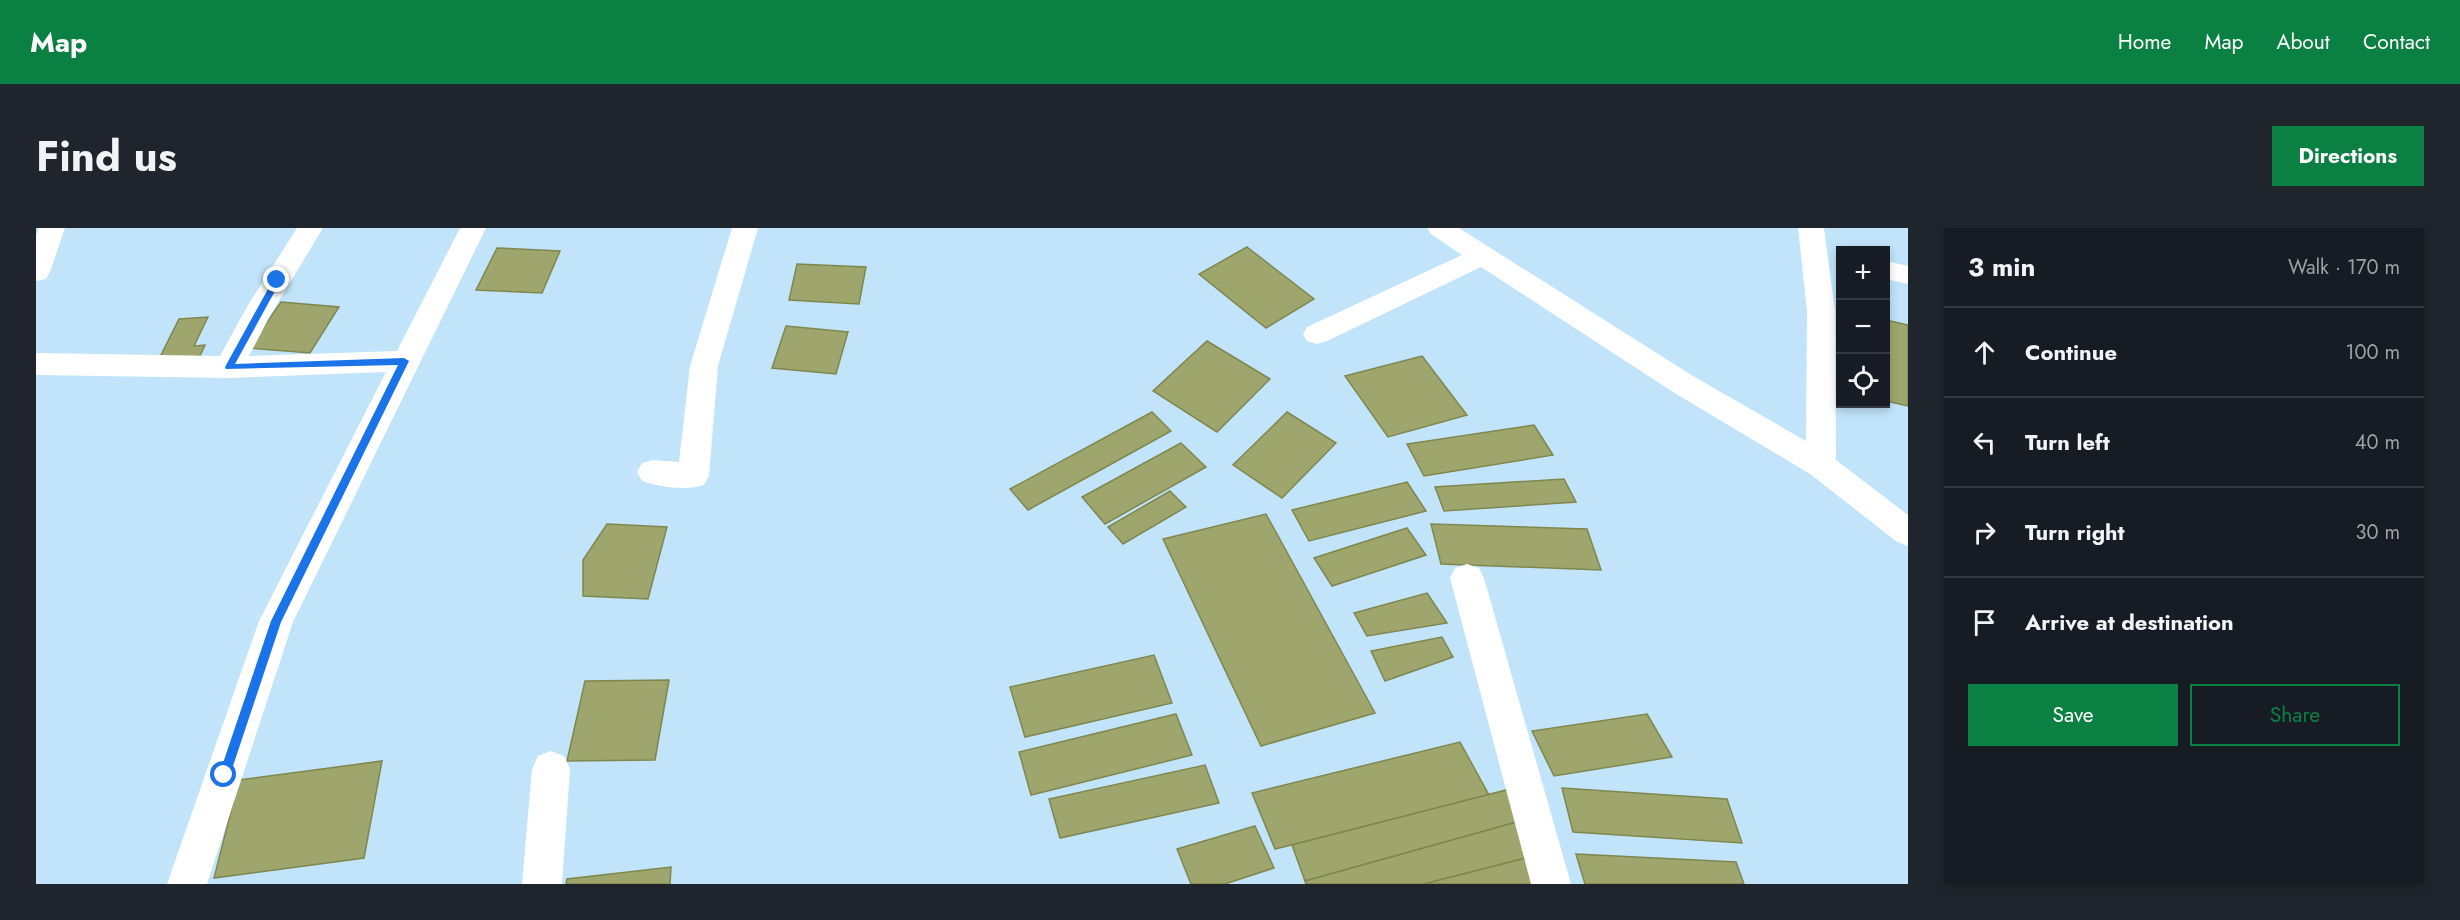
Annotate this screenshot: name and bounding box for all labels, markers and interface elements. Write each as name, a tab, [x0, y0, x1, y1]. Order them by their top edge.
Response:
text: Map	[30, 22, 87, 63]
text: Home	[2118, 27, 2171, 57]
text: Map	[2204, 27, 2244, 57]
text: About	[2277, 27, 2330, 57]
text: Contact	[2363, 27, 2430, 57]
text: Find us	[36, 126, 177, 187]
button: Directions	[2272, 126, 2424, 186]
map controls	[1836, 246, 1890, 408]
button: +	[1836, 246, 1890, 300]
text: 3 min	[1968, 248, 2035, 286]
text: Walk · 170 m	[2288, 253, 2400, 282]
route end	[263, 266, 289, 292]
button: −	[1836, 300, 1890, 354]
icon: ahead	[1968, 336, 2001, 369]
text: Continue	[2025, 336, 2117, 368]
text: 100 m	[2345, 338, 2400, 367]
button: locate	[1836, 354, 1890, 408]
icon: left	[1968, 426, 2001, 459]
text: Turn left	[2025, 426, 2110, 458]
text: 40 m	[2355, 428, 2400, 457]
icon: right	[1968, 516, 2001, 549]
text: Turn right	[2025, 516, 2125, 548]
text: 30 m	[2355, 518, 2400, 547]
icon: arrive	[1968, 606, 2001, 639]
text: Arrive at destination	[2025, 606, 2234, 638]
button: Save	[1968, 684, 2178, 746]
button: Share	[2190, 684, 2400, 746]
route start	[210, 761, 236, 787]

